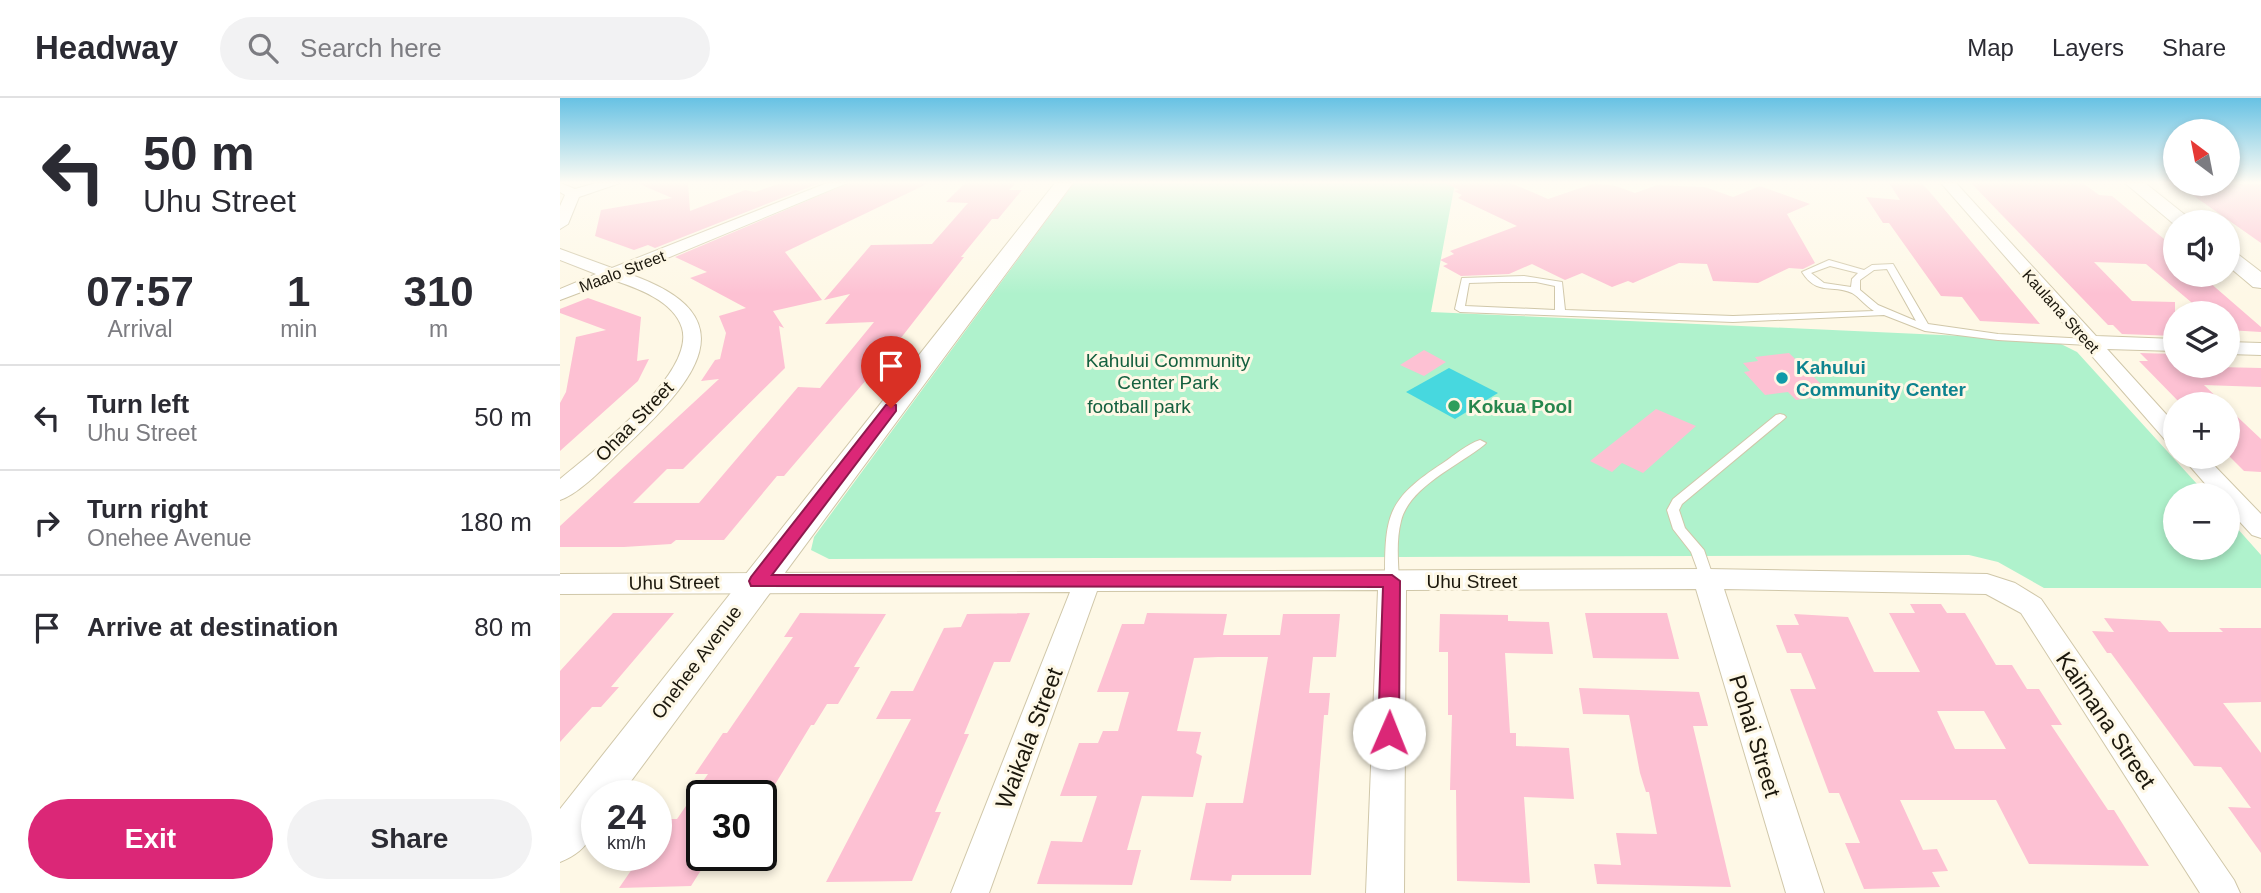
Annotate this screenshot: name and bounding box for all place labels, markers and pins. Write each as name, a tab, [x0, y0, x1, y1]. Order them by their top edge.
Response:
pin	[861, 336, 921, 408]
place label: Kahului Community Center	[1796, 357, 1967, 400]
marker: Kahului Community Center	[1774, 370, 1790, 386]
place label: Kokua Pool	[1468, 396, 1573, 417]
marker: Kokua Pool	[1446, 398, 1462, 414]

